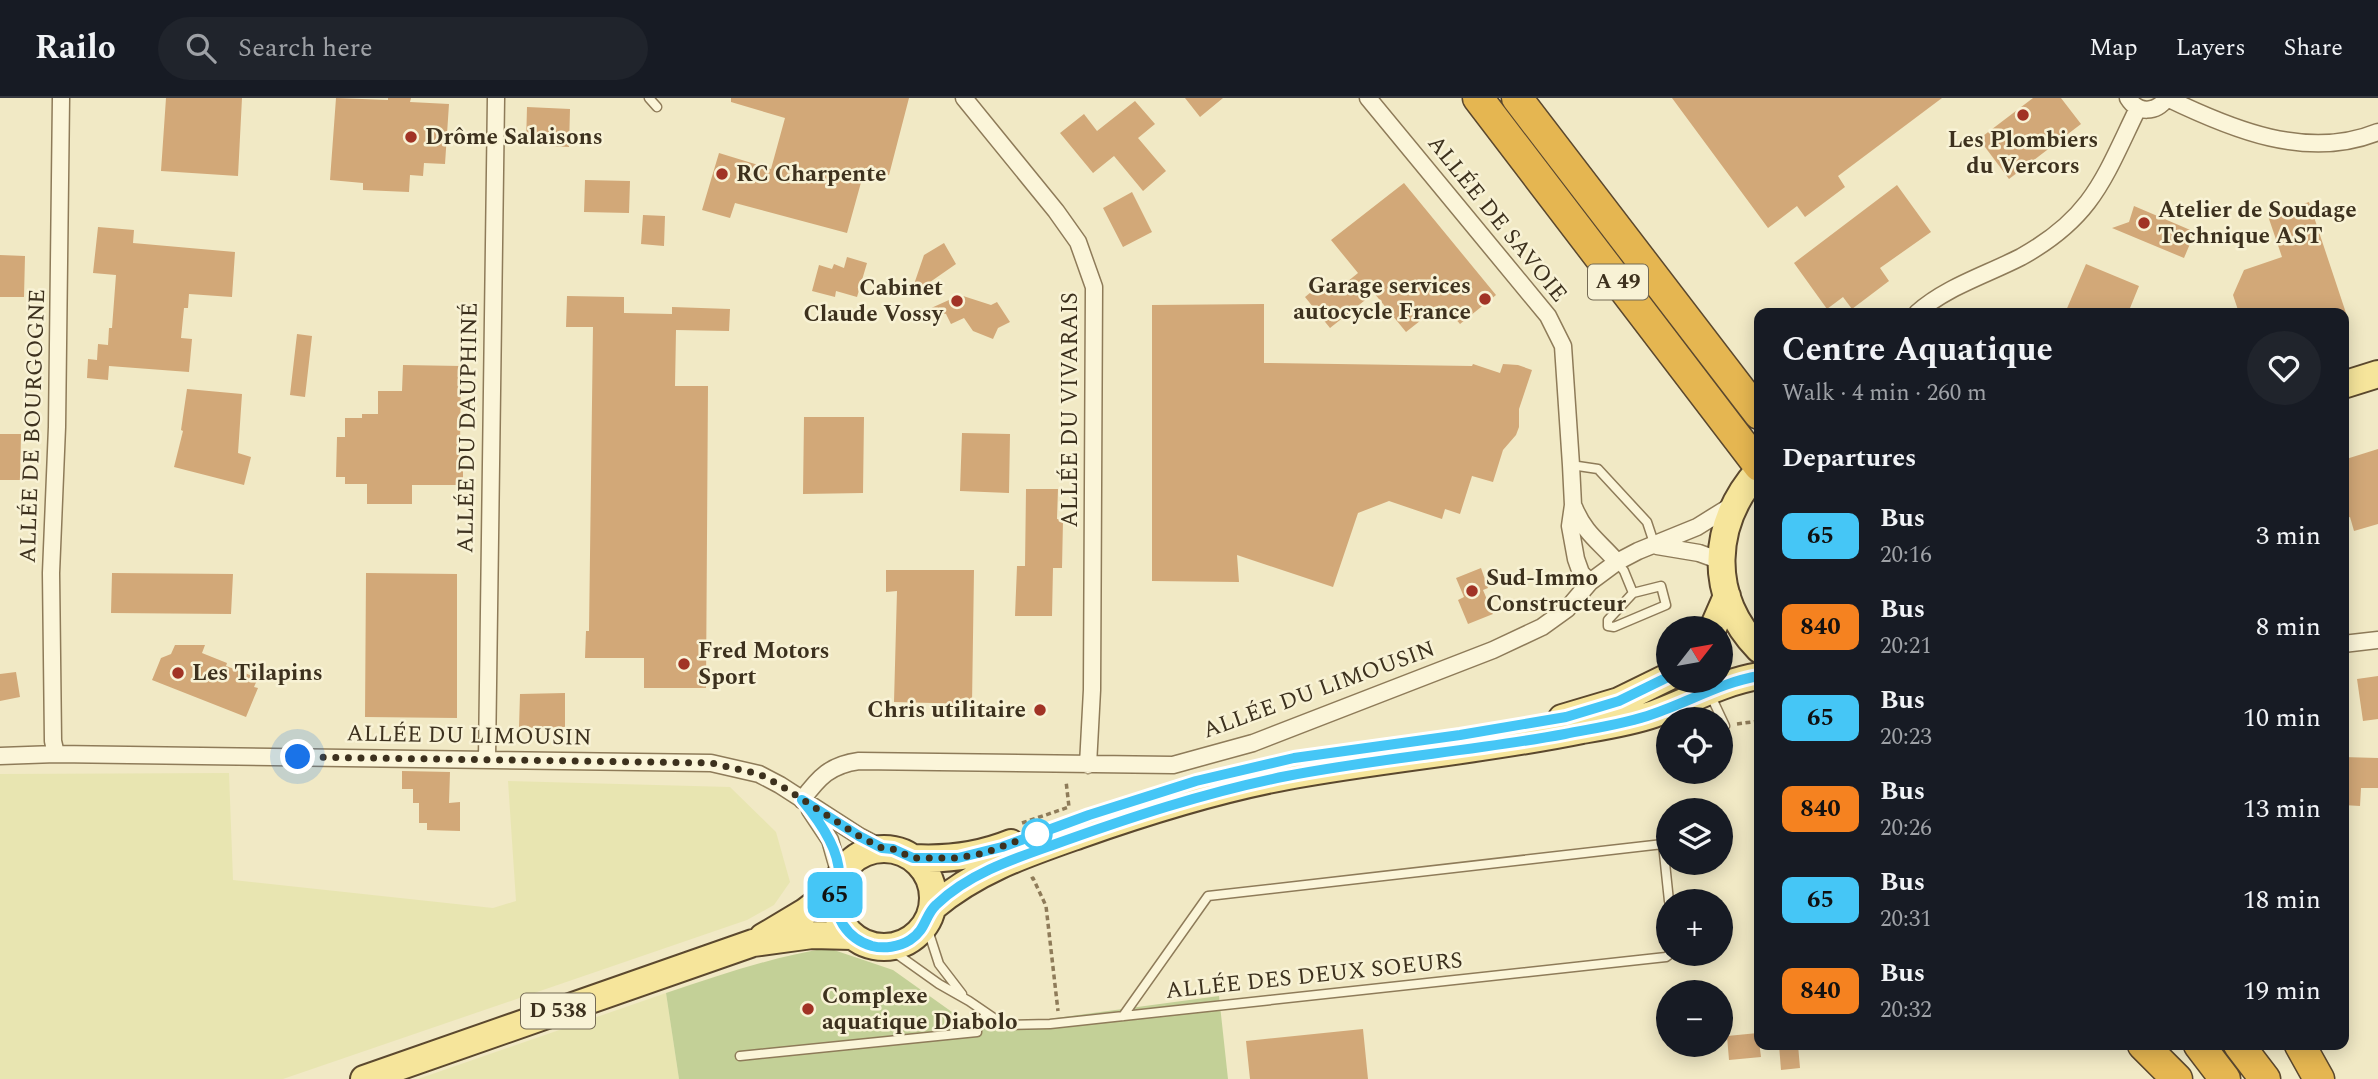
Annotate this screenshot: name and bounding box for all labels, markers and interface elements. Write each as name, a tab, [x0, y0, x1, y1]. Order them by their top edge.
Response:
search box	[158, 17, 648, 80]
text: Railo	[35, 23, 116, 73]
text: Search here	[238, 28, 373, 68]
icon: search	[182, 29, 220, 67]
text: Map	[2089, 30, 2138, 66]
text: Layers	[2176, 30, 2246, 66]
text: Share	[2284, 30, 2343, 66]
marker: Les Plombiers du Vercors	[2015, 107, 2031, 123]
place label: Drôme Salaisons	[425, 120, 603, 155]
place label: Les Plombiers du Vercors	[1948, 123, 2098, 184]
street label: ALLÉE DE SAVOIE	[1418, 128, 1576, 310]
marker: Drôme Salaisons	[403, 129, 419, 145]
place label: RC Charpente	[736, 157, 886, 192]
marker: RC Charpente	[714, 166, 730, 182]
place label: Atelier de Soudage Technique AST	[2158, 193, 2357, 254]
marker: Atelier de Soudage Technique AST	[2136, 215, 2152, 231]
road number: A 49	[1588, 264, 1648, 300]
place label: Garage services autocycle France	[1293, 269, 1471, 330]
place label: Cabinet Claude Vossy	[803, 271, 944, 332]
street label: ALLÉE DE BOURGOGNE	[11, 288, 55, 564]
marker: Garage services autocycle France	[1477, 291, 1493, 307]
street label: ALLÉE DU VIVARAIS	[1053, 292, 1088, 528]
marker: Cabinet Claude Vossy	[949, 293, 965, 309]
street label: ALLÉE DU DAUPHINÉ	[448, 302, 488, 554]
text: Centre Aquatique	[1782, 325, 2053, 375]
button: heart	[2247, 331, 2321, 405]
text: Walk · 4 min · 260 m	[1782, 376, 1987, 411]
text: Departures	[1782, 438, 1916, 478]
text: Bus	[1880, 498, 1925, 538]
text: 3 min	[2256, 516, 2321, 556]
text: 65	[1807, 518, 1834, 554]
text: 20:16	[1880, 538, 1932, 573]
place label: Sud-Immo Constructeur	[1486, 561, 1626, 622]
marker: Sud-Immo Constructeur	[1464, 583, 1480, 599]
text: Bus	[1880, 589, 1925, 629]
text: 8 min	[2256, 607, 2321, 647]
text: 840	[1800, 609, 1841, 645]
north arrow	[1656, 616, 1732, 693]
map controls	[1656, 616, 1733, 1057]
text: 20:21	[1880, 629, 1932, 664]
street label: ALLÉE DU LIMOUSIN	[1198, 632, 1440, 748]
place label: Fred Motors Sport	[698, 634, 829, 695]
place label: Les Tilapins	[192, 656, 323, 691]
marker: Fred Motors Sport	[676, 656, 692, 672]
marker: Les Tilapins	[170, 665, 186, 681]
text: Bus	[1880, 680, 1925, 720]
place label: Chris utilitaire	[867, 693, 1026, 728]
text: 10 min	[2243, 698, 2321, 738]
text: 65	[1807, 700, 1834, 736]
marker: Chris utilitaire	[1032, 702, 1048, 718]
button: locate	[1656, 707, 1733, 784]
street label: ALLÉE DU LIMOUSIN	[346, 716, 592, 756]
text: 20:23	[1880, 720, 1932, 755]
your location	[280, 739, 315, 774]
text: Bus	[1880, 771, 1925, 811]
text: 13 min	[2243, 789, 2321, 829]
text: 840	[1800, 791, 1841, 827]
button: layers	[1656, 798, 1733, 875]
text: 20:26	[1880, 811, 1932, 846]
unlabelled marker	[1022, 819, 1052, 849]
text: Bus	[1880, 862, 1925, 902]
line badge: 65	[804, 872, 866, 918]
text: 65	[822, 877, 848, 913]
text: 18 min	[2243, 880, 2321, 920]
text: 65	[1807, 882, 1834, 918]
button: +	[1656, 889, 1733, 966]
text: 20:31	[1880, 902, 1932, 937]
street label: ALLÉE DES DEUX SOEURS	[1164, 943, 1464, 1009]
text: Bus	[1880, 953, 1925, 993]
text: 19 min	[2243, 971, 2321, 1011]
text: 840	[1800, 973, 1841, 1009]
place label: Complexe aquatique Diabolo	[822, 979, 1017, 1040]
button: −	[1656, 980, 1733, 1057]
road number: D 538	[521, 993, 595, 1028]
text: 20:32	[1880, 993, 1932, 1028]
marker: Complexe aquatique Diabolo	[800, 1001, 816, 1017]

